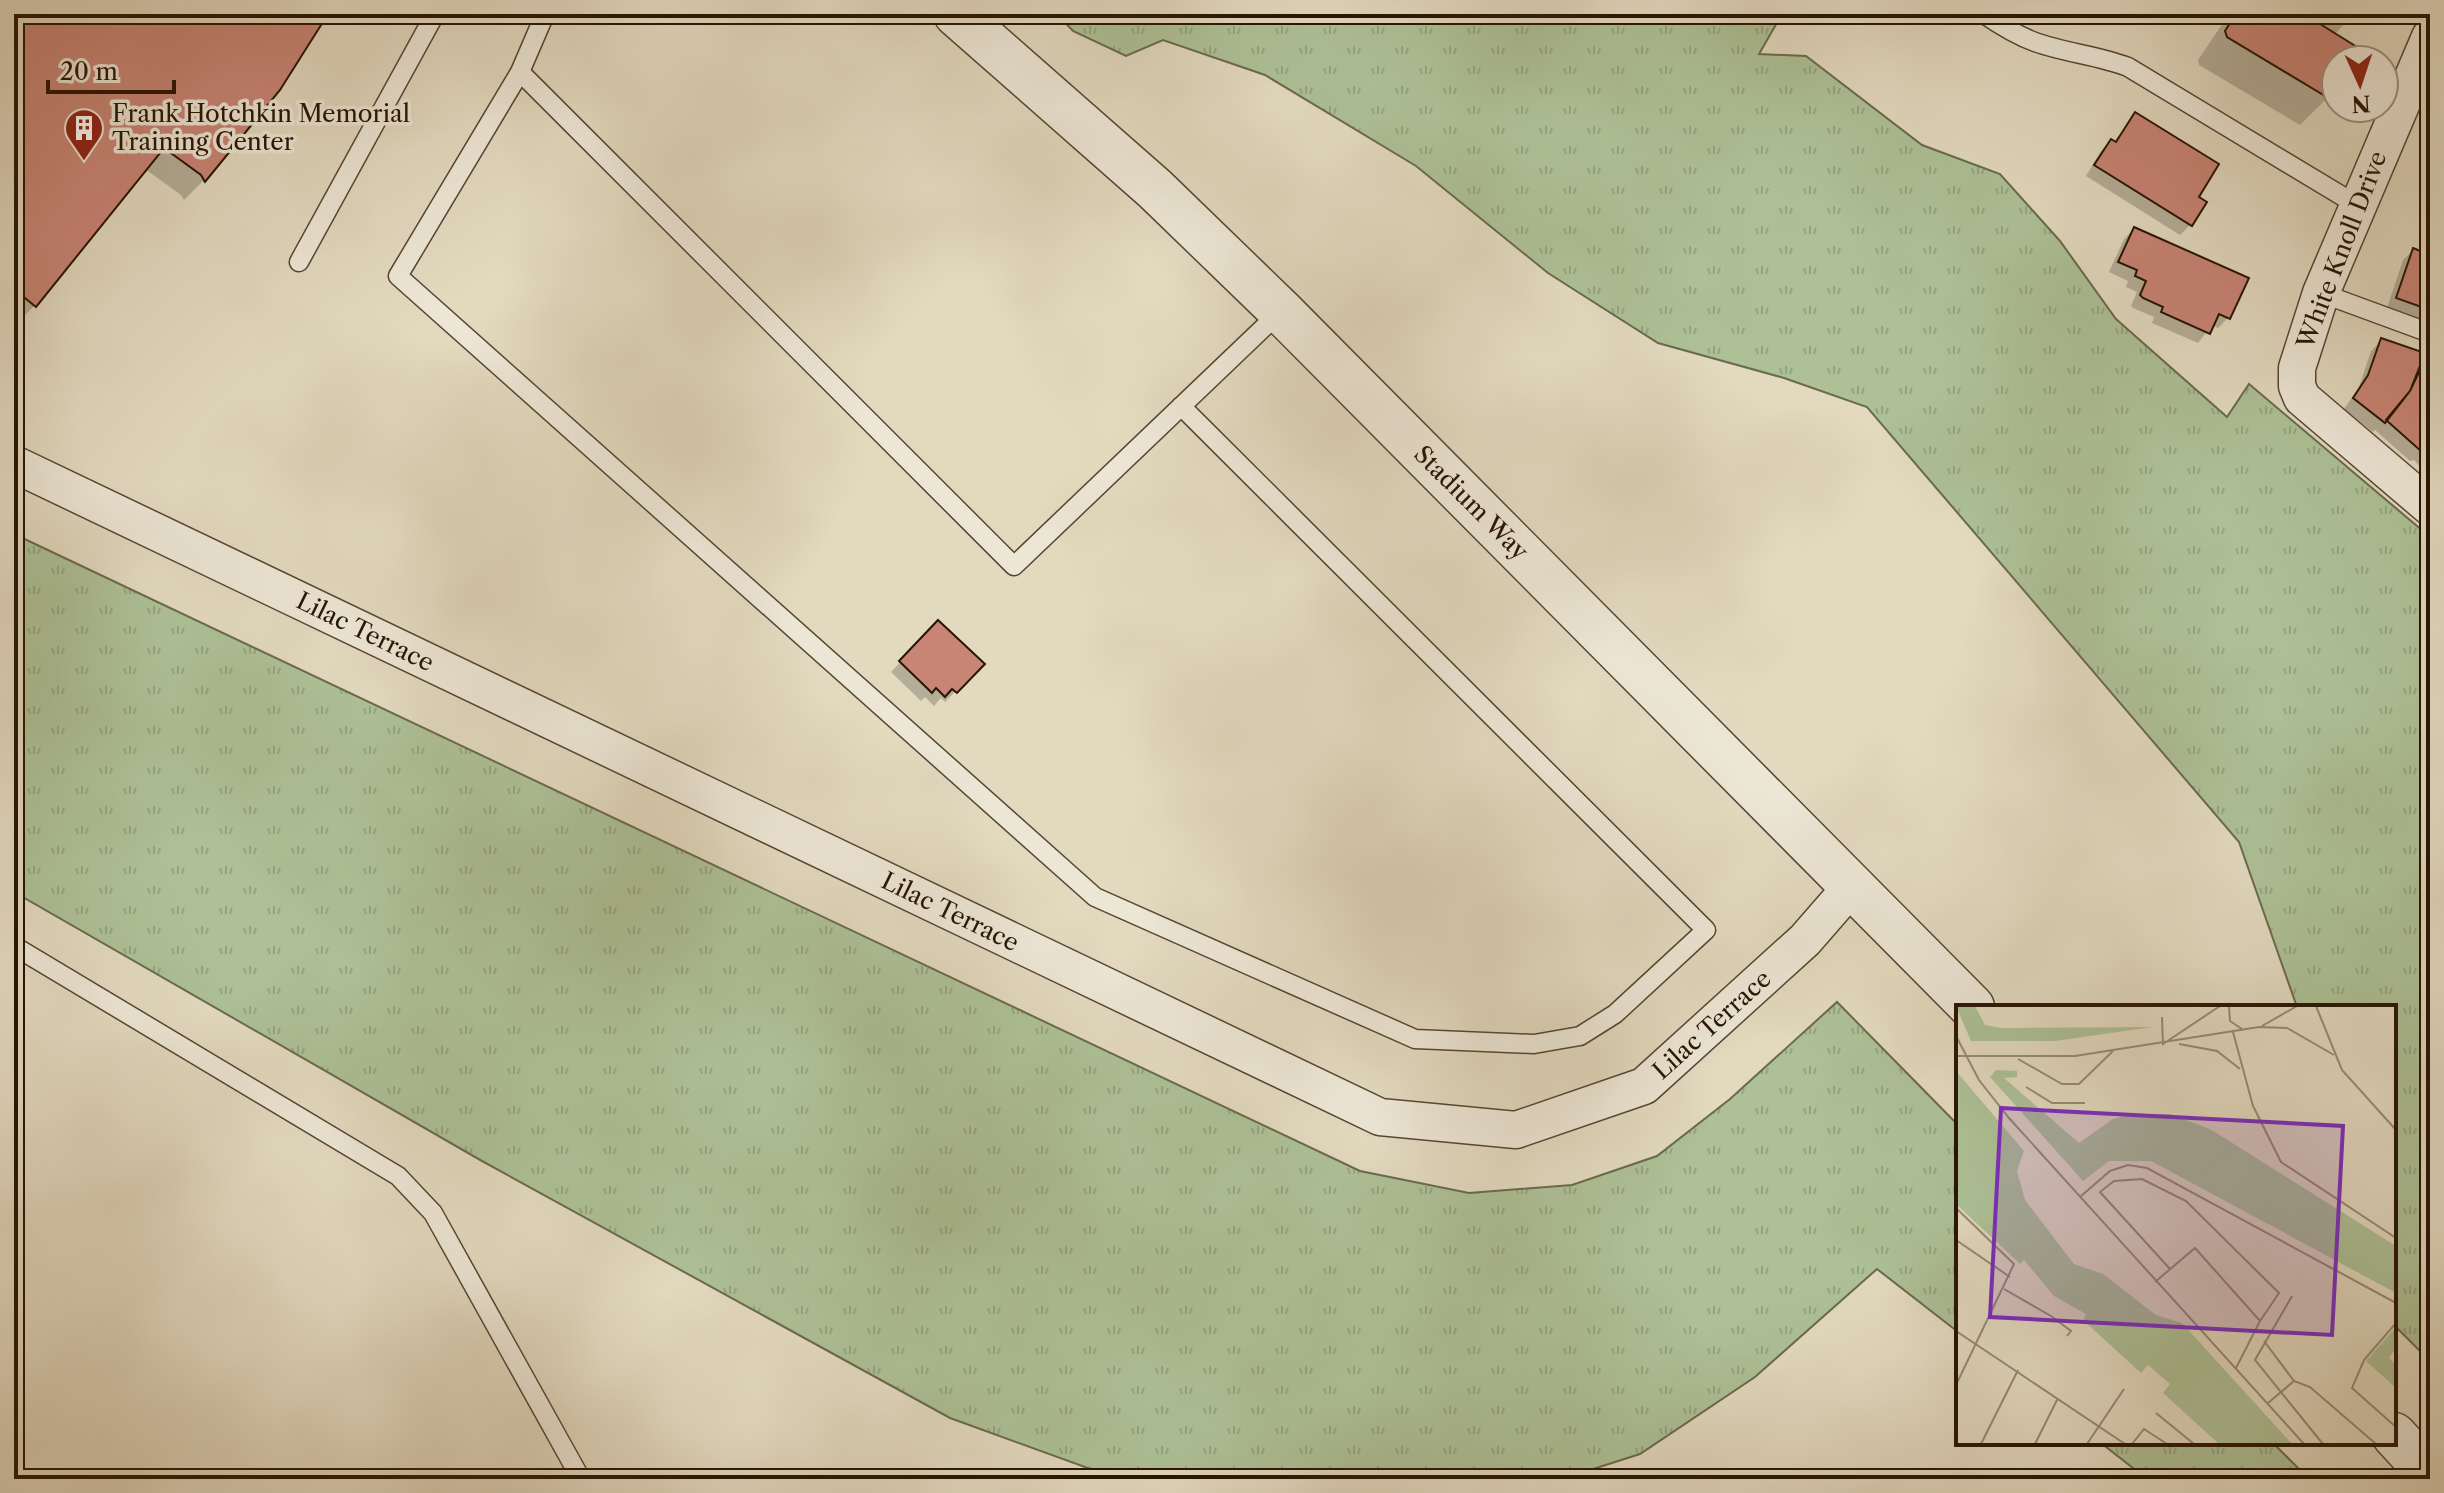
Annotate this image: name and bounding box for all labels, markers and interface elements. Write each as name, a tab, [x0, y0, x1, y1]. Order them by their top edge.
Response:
scale bar	[48, 44, 174, 94]
north arrow	[2320, 44, 2400, 124]
text: 20 m	[60, 57, 118, 86]
text: N	[2351, 89, 2371, 117]
place label: Frank Hotchkin Memorial Training Center	[112, 99, 410, 156]
building icon: Frank Hotchkin Memorial Training Center	[63, 107, 105, 162]
street label: White Knoll Drive	[2290, 147, 2393, 354]
street label: Stadium Way	[1408, 439, 1535, 566]
street label: Lilac Terrace	[292, 586, 439, 677]
street label: Lilac Terrace	[877, 866, 1024, 957]
street label: Lilac Terrace	[1647, 964, 1777, 1085]
inset map	[1956, 1005, 2396, 1445]

